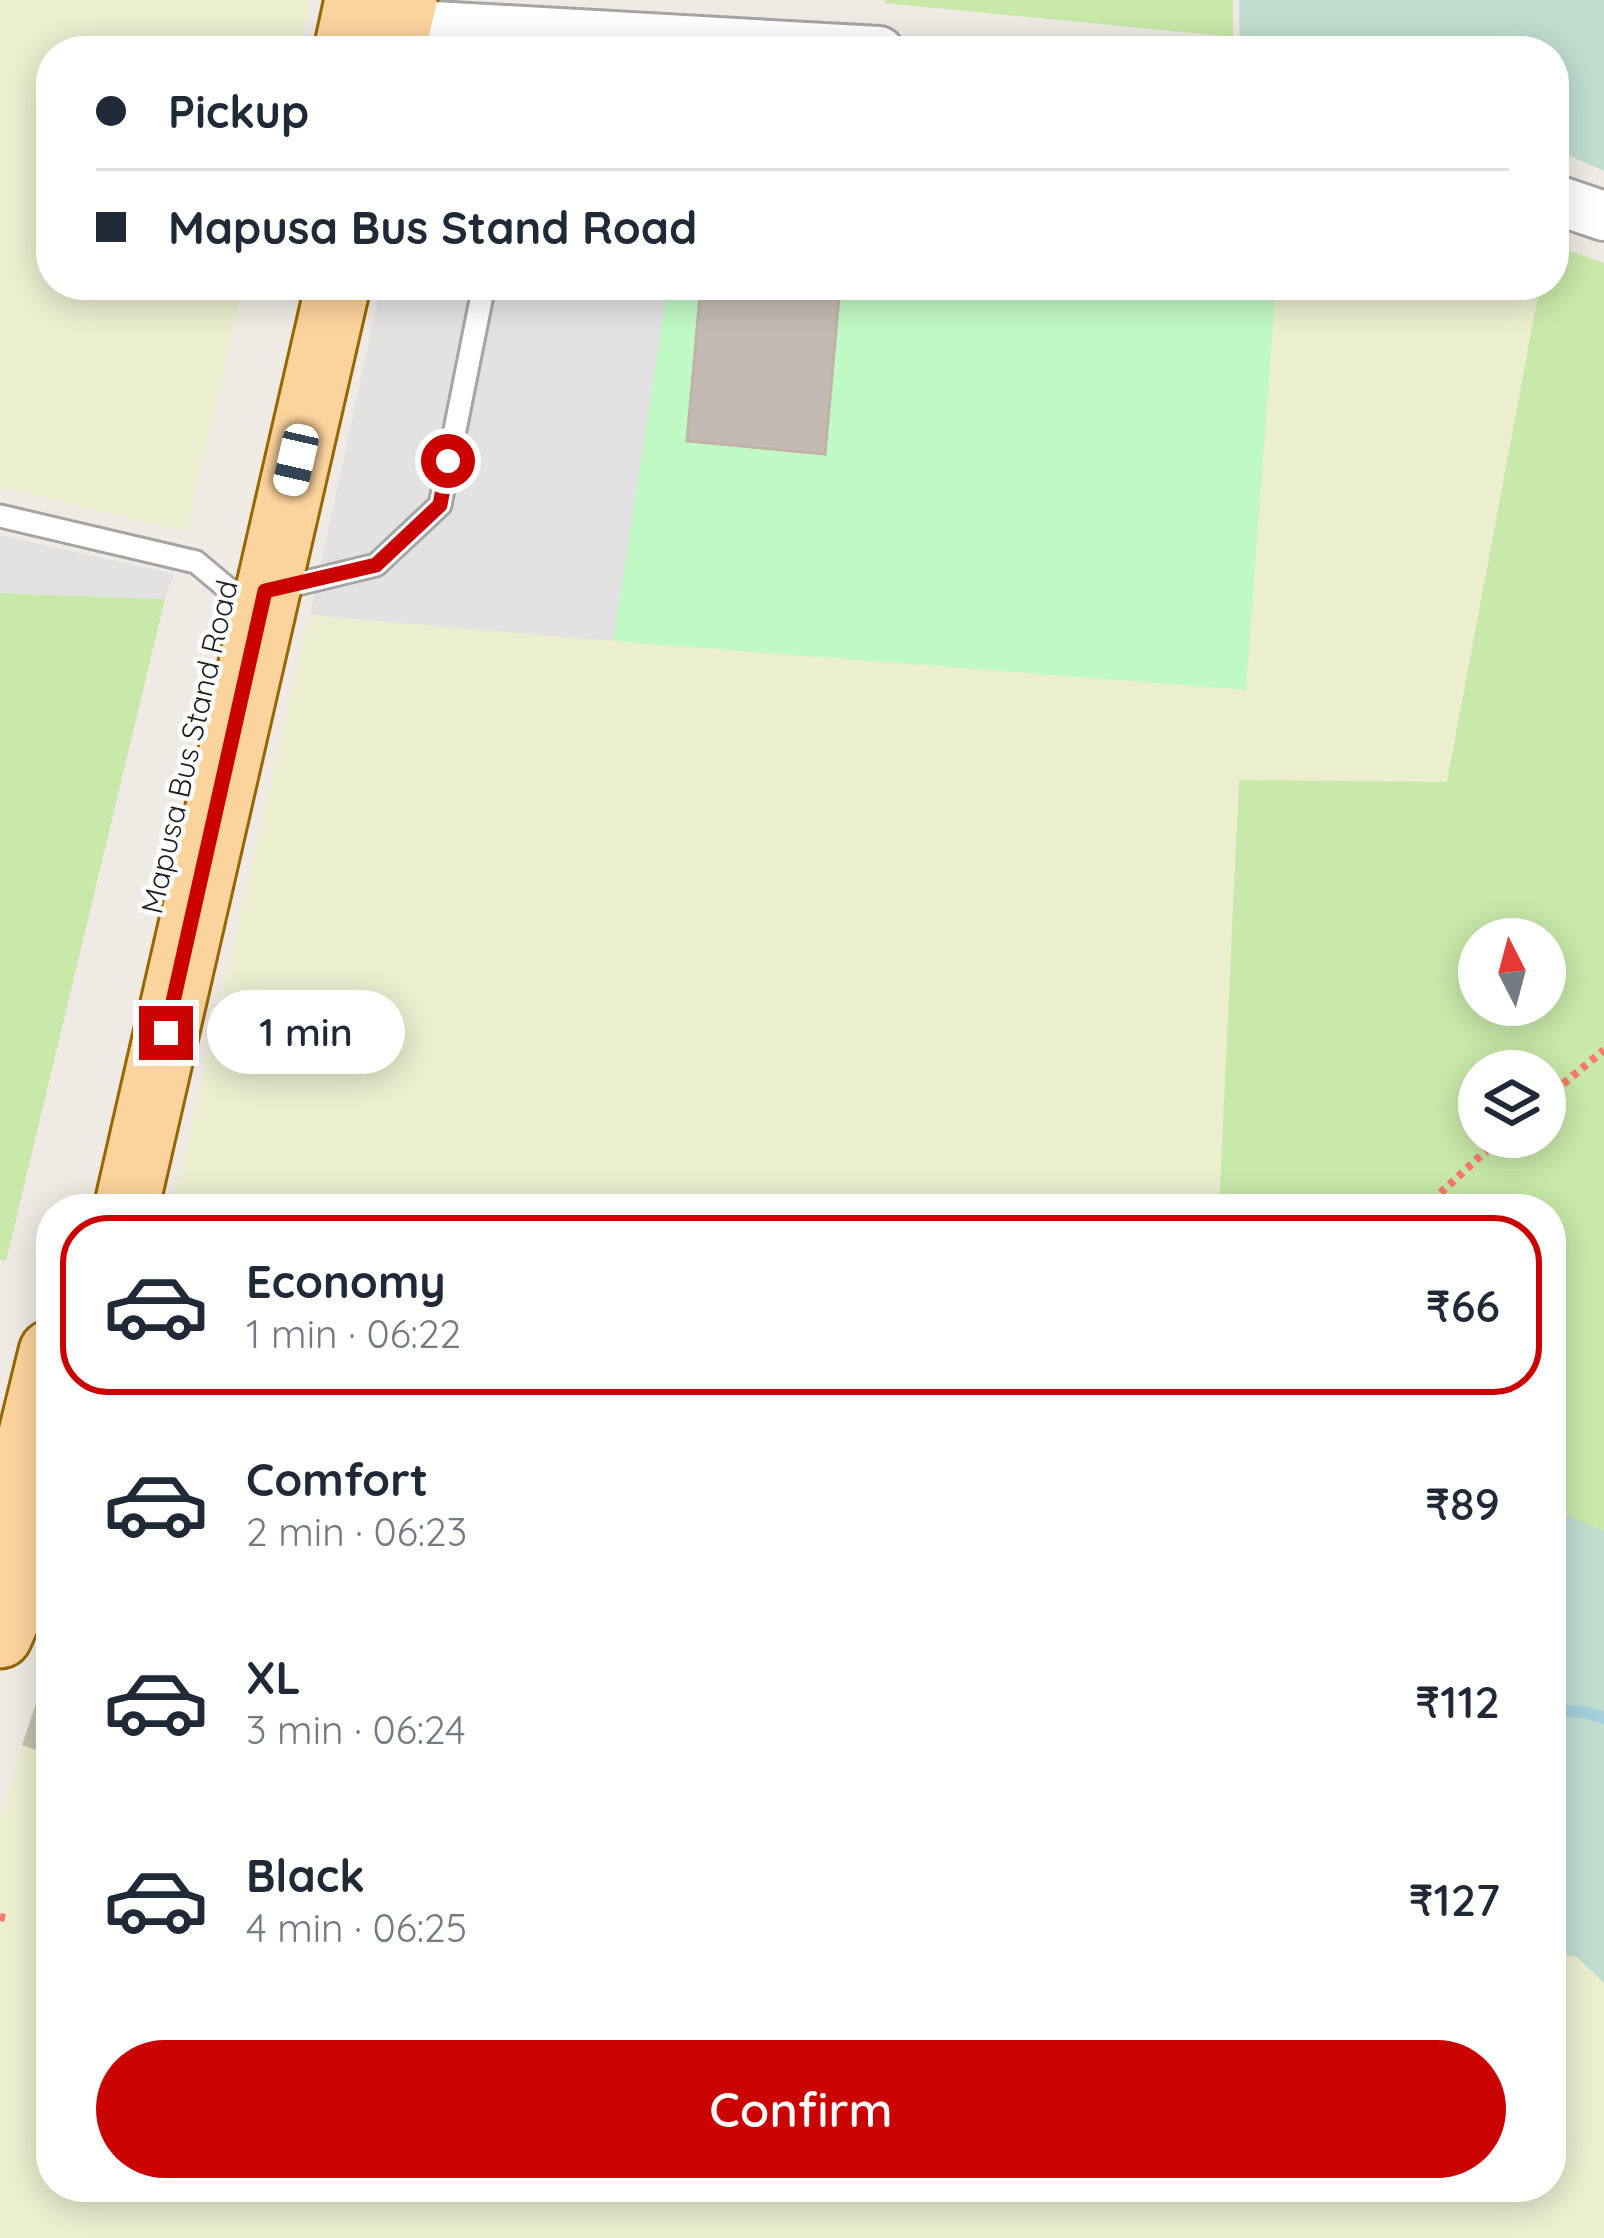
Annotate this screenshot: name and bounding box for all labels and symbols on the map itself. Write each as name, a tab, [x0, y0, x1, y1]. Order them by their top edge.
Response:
car	[270, 421, 322, 499]
route start	[421, 434, 475, 488]
street label: Mapusa Bus Stand Road	[132, 576, 246, 917]
north arrow	[1458, 918, 1566, 1026]
callout: 1 min	[208, 991, 406, 1075]
route end	[139, 1006, 193, 1060]

